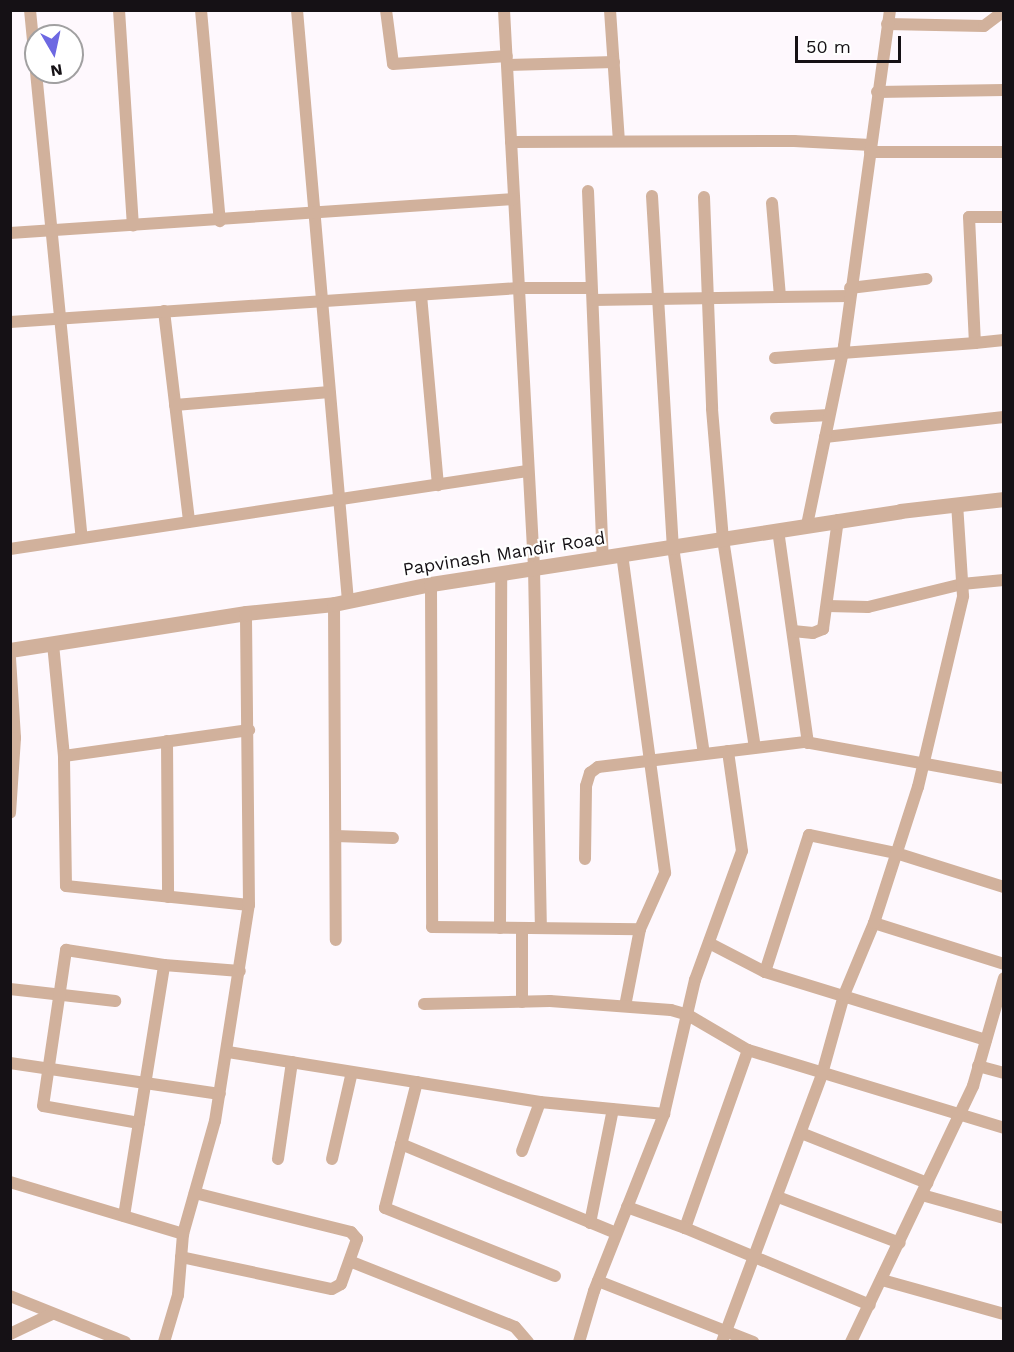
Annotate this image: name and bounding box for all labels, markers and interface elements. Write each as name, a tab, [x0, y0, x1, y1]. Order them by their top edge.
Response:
north arrow	[24, 24, 84, 84]
scale bar	[798, 24, 904, 62]
text: 50 m	[806, 36, 851, 57]
text: N	[49, 60, 64, 81]
street label: Papvinash Mandir Road	[401, 527, 607, 581]

